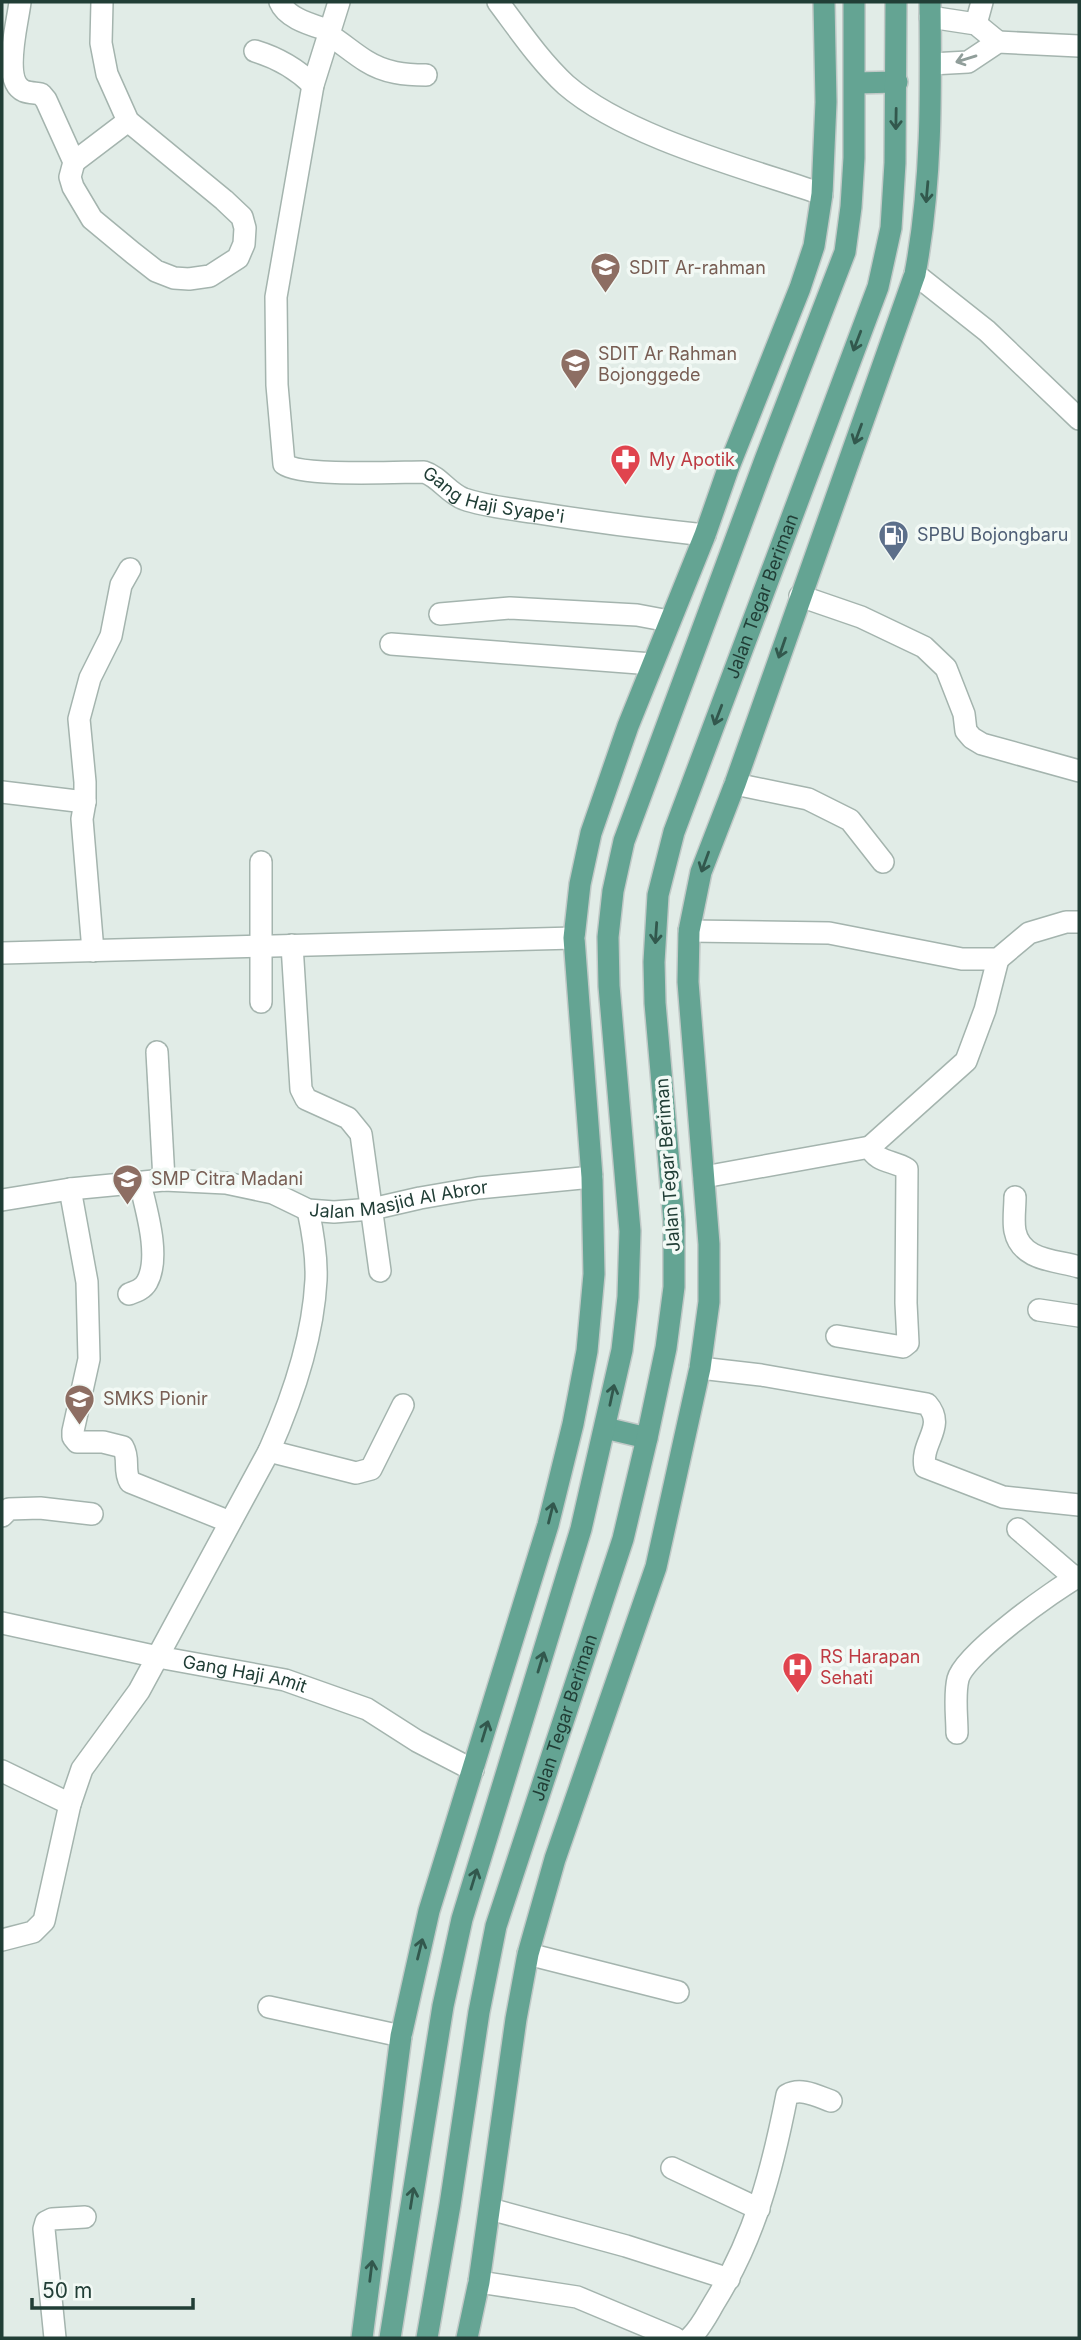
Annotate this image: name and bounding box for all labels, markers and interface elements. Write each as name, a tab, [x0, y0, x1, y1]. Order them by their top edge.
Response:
one-way arrow	[956, 54, 978, 67]
one-way arrow	[890, 107, 903, 130]
one-way arrow	[920, 181, 933, 203]
school or university icon: SDIT Ar-rahman	[589, 251, 623, 295]
place label: SDIT Ar-rahman	[629, 257, 766, 278]
one-way arrow	[850, 330, 863, 352]
place label: SDIT Ar Rahman Bojonggede	[598, 343, 737, 385]
school or university icon: SDIT Ar Rahman Bojonggede	[558, 347, 592, 391]
one-way arrow	[851, 422, 863, 444]
pharmacy icon: My Apotik	[609, 443, 643, 487]
place label: My Apotik	[649, 449, 735, 470]
street label: Gang Haji Syape'i	[420, 462, 566, 527]
street label: Jalan Tegar Beriman	[721, 511, 802, 682]
fuel station icon: SPBU Bojongbaru	[877, 518, 911, 562]
place label: SPBU Bojongbaru	[917, 524, 1068, 545]
one-way arrow	[775, 637, 788, 659]
one-way arrow	[711, 704, 724, 726]
one-way arrow	[698, 850, 710, 872]
one-way arrow	[649, 921, 662, 943]
street label: Jalan Tegar Beriman	[651, 1077, 684, 1253]
school or university icon: SMP Citra Madani	[111, 1162, 145, 1206]
place label: SMP Citra Madani	[151, 1168, 303, 1189]
street label: Jalan Masjid Al Abror	[309, 1176, 489, 1222]
school or university icon: SMKS Pionir	[63, 1382, 97, 1426]
one-way arrow	[606, 1384, 620, 1407]
place label: SMKS Pionir	[103, 1388, 208, 1409]
one-way arrow	[544, 1502, 558, 1525]
street label: Jalan Tegar Beriman	[527, 1631, 601, 1804]
place label: RS Harapan Sehati	[820, 1646, 921, 1688]
hospital icon: RS Harapan Sehati	[780, 1650, 814, 1694]
street label: Gang Haji Amit	[181, 1651, 310, 1697]
one-way arrow	[535, 1651, 548, 1673]
one-way arrow	[479, 1720, 492, 1742]
one-way arrow	[468, 1868, 481, 1890]
one-way arrow	[414, 1938, 427, 1961]
one-way arrow	[406, 2187, 419, 2210]
one-way arrow	[364, 2260, 377, 2282]
scale bar	[32, 2266, 192, 2310]
text: 50 m	[42, 2278, 92, 2303]

